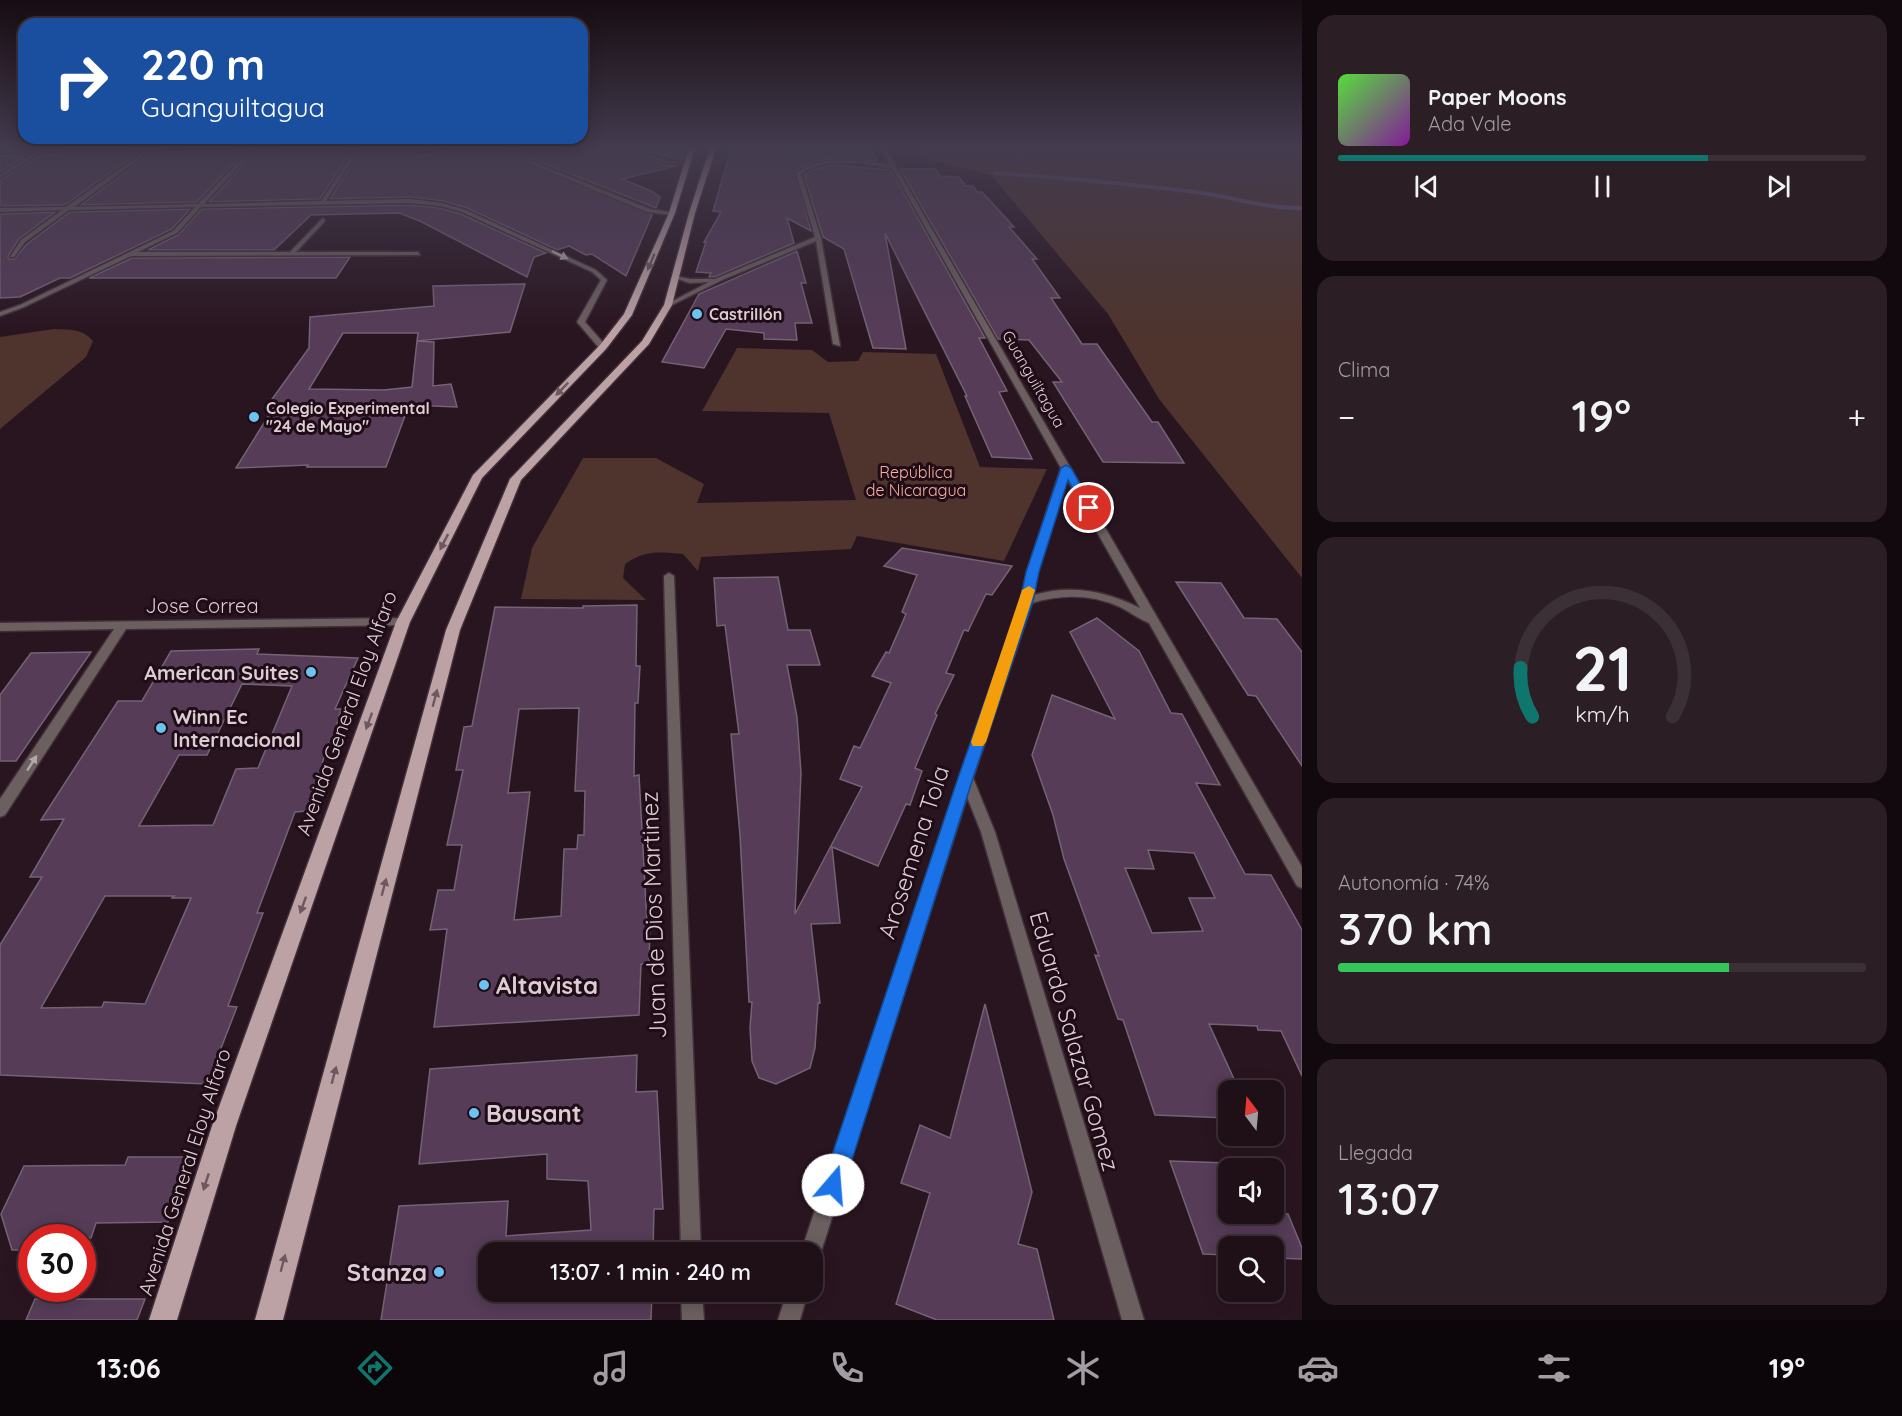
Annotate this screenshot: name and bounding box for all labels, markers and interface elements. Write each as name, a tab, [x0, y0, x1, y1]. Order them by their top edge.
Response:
text: 220 m	[141, 38, 265, 91]
icon: right	[42, 42, 120, 120]
text: Paper Moons	[1428, 83, 1567, 111]
text: Guanguiltagua	[141, 90, 325, 124]
text: Ada Vale	[1428, 111, 1512, 136]
icon: previous	[1410, 170, 1443, 203]
icon: pause	[1586, 170, 1619, 203]
icon: next	[1762, 170, 1795, 203]
one-way arrow	[551, 250, 569, 260]
one-way arrow	[646, 253, 655, 271]
place label: Castrillón	[709, 304, 782, 324]
marker: Castrillón	[690, 307, 704, 321]
street label: Guanguiltagua	[998, 327, 1070, 431]
text: Clima	[1338, 357, 1390, 382]
one-way arrow	[556, 382, 570, 396]
text: 19°	[1572, 387, 1631, 443]
text: −	[1338, 396, 1355, 437]
text: +	[1847, 396, 1866, 437]
place label: Colegio Experimental "24 de Mayo"	[266, 398, 430, 436]
marker: Colegio Experimental "24 de Mayo"	[247, 410, 261, 424]
park label: República de Nicaragua	[866, 462, 966, 500]
pin	[1063, 482, 1114, 533]
icon: arrive	[1072, 491, 1105, 524]
one-way arrow	[440, 533, 449, 550]
street label: Avenida General Eloy Alfaro	[290, 587, 402, 839]
street label: Jose Correa	[145, 593, 259, 618]
text: 21	[1572, 629, 1632, 707]
place label: American Suites	[144, 660, 299, 685]
marker: American Suites	[304, 665, 318, 679]
one-way arrow	[431, 689, 440, 707]
text: km/h	[1575, 701, 1629, 727]
place label: Winn Ec Internacional	[173, 704, 301, 752]
one-way arrow	[364, 712, 373, 730]
marker: Winn Ec Internacional	[154, 721, 168, 735]
one-way arrow	[26, 755, 38, 771]
street label: Arosemena Tola	[871, 762, 955, 942]
street label: Juan de Dios Martinez	[634, 791, 672, 1039]
text: Autonomía · 74%	[1338, 870, 1490, 895]
one-way arrow	[380, 878, 390, 896]
one-way arrow	[298, 896, 308, 914]
text: 370 km	[1338, 900, 1493, 956]
street label: Eduardo Salazar Gomez	[1024, 908, 1126, 1174]
place label: Altavista	[496, 970, 598, 1000]
marker: Altavista	[477, 978, 491, 992]
street label: Avenida General Eloy Alfaro	[132, 1045, 236, 1299]
one-way arrow	[329, 1066, 339, 1084]
north arrow	[1218, 1080, 1284, 1146]
map controls	[1218, 1080, 1284, 1302]
place label: Bausant	[486, 1098, 582, 1128]
marker: Bausant	[467, 1106, 481, 1120]
text: Llegada	[1338, 1140, 1413, 1165]
position arrow	[801, 1153, 865, 1217]
button: sound	[1218, 1158, 1284, 1224]
text: 13:07	[1338, 1170, 1440, 1226]
one-way arrow	[201, 1173, 211, 1191]
speed limit sign: 30	[18, 1224, 96, 1302]
button: search	[1218, 1236, 1284, 1302]
one-way arrow	[279, 1254, 288, 1272]
place label: Stanza	[347, 1257, 427, 1287]
text: 13:07 · 1 min · 240 m	[550, 1258, 751, 1286]
marker: Stanza	[432, 1265, 446, 1279]
icon: directions	[354, 1347, 396, 1389]
icon: music	[590, 1347, 632, 1389]
icon: phone	[826, 1347, 868, 1389]
icon: climate	[1062, 1347, 1104, 1389]
icon: car	[1297, 1347, 1339, 1389]
icon: filters	[1533, 1347, 1575, 1389]
text: 13:06	[97, 1351, 161, 1385]
text: 19°	[1769, 1351, 1805, 1385]

